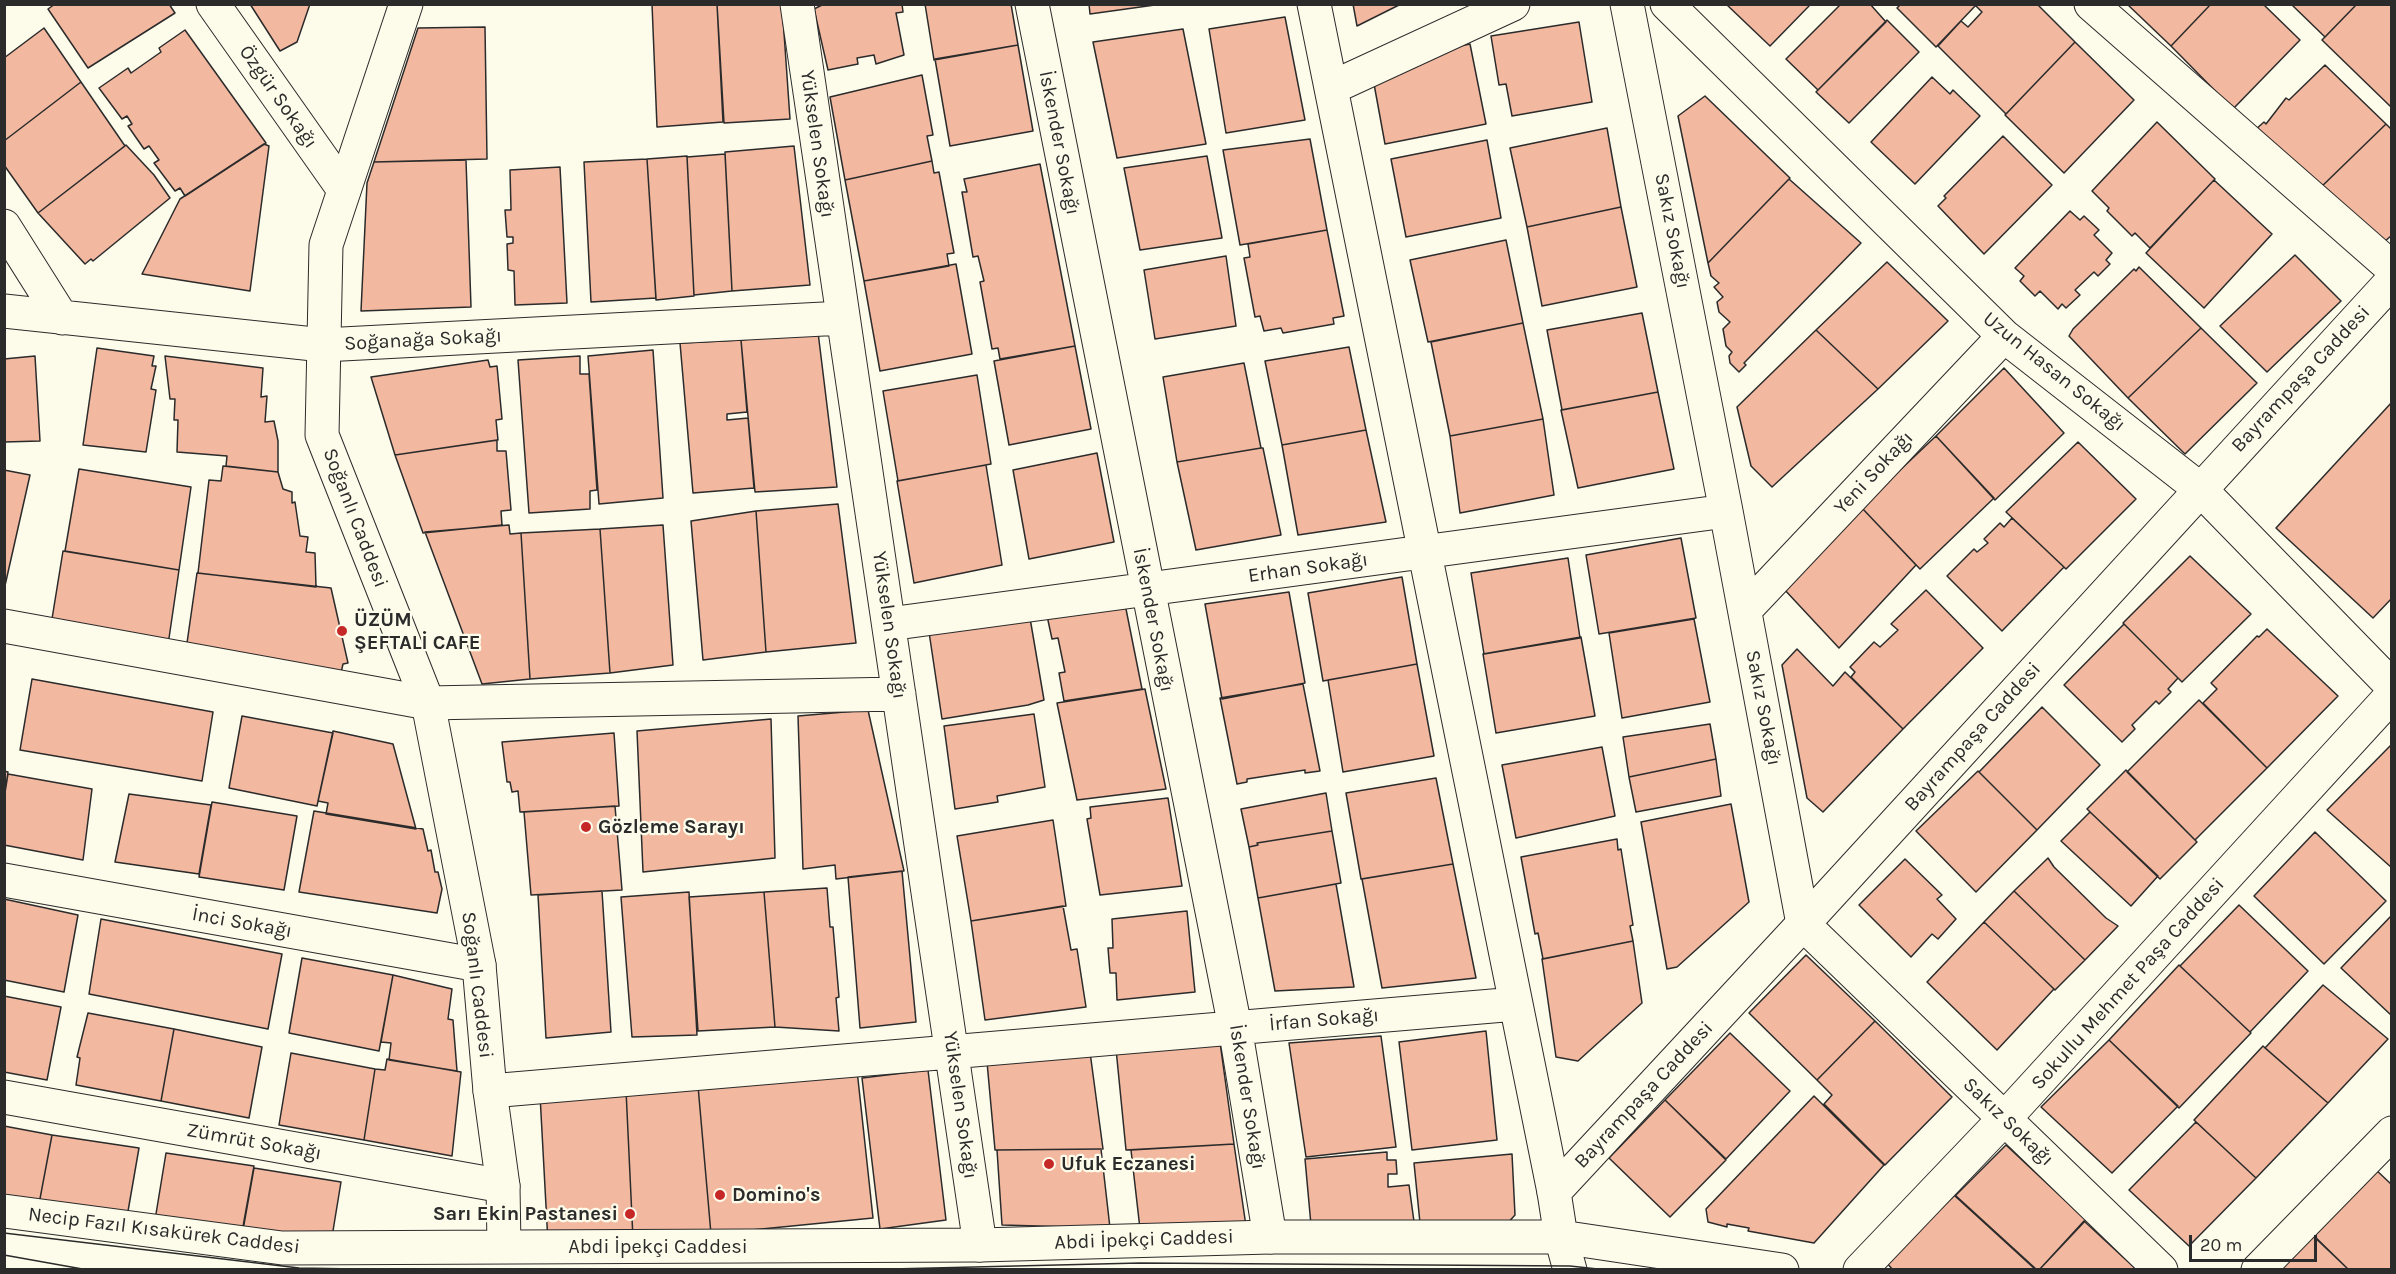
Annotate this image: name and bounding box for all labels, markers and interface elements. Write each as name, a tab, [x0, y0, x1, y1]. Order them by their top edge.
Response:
street label: Özgür Sokağı	[234, 41, 322, 153]
street label: Yükselen Sokağı	[795, 69, 839, 219]
street label: İskender Sokağı	[1033, 69, 1085, 217]
street label: Sakız Sokağı	[1649, 171, 1695, 291]
street label: Bayrampaşa Caddesi	[2227, 300, 2375, 458]
street label: Uzun Hasan Sokağı	[1978, 307, 2130, 437]
street label: Soğanağa Sokağı	[343, 324, 503, 356]
street label: Yeni Sokağı	[1829, 426, 1919, 520]
street label: Soğanlı Caddesi	[317, 445, 393, 591]
street label: İskender Sokağı	[1127, 546, 1179, 694]
street label: Erhan Sokağı	[1246, 548, 1370, 588]
street label: Yükselen Sokağı	[867, 550, 911, 700]
place label: ÜZÜM ŞEFTALİ CAFE	[354, 608, 481, 655]
marker: ÜZÜM ŞEFTALİ CAFE	[335, 624, 349, 638]
street label: Sakız Sokağı	[1740, 648, 1786, 768]
street label: Bayrampaşa Caddesi	[1900, 657, 2046, 817]
place label: Gözleme Sarayı	[598, 815, 745, 839]
marker: Gözleme Sarayı	[579, 820, 593, 834]
street label: Sokullu Mehmet Paşa Caddesi	[2026, 873, 2230, 1095]
street label: İnci Sokağı	[190, 902, 294, 944]
street label: Soğanlı Caddesi	[456, 910, 498, 1060]
street label: İrfan Sokağı	[1268, 1003, 1380, 1037]
street label: Bayrampaşa Caddesi	[1570, 1016, 1718, 1174]
street label: İskender Sokağı	[1224, 1023, 1270, 1171]
street label: Yükselen Sokağı	[938, 1030, 982, 1180]
street label: Sakız Sokağı	[1958, 1073, 2058, 1171]
street label: Zümrüt Sokağı	[185, 1118, 323, 1166]
place label: Ufuk Eczanesi	[1061, 1152, 1196, 1176]
marker: Ufuk Eczanesi	[1042, 1157, 1056, 1171]
place label: Domino's	[732, 1183, 821, 1207]
marker: Domino's	[713, 1188, 727, 1202]
street label: Necip Fazıl Kısakürek Caddesi	[27, 1202, 301, 1260]
place label: Sarı Ekin Pastanesi	[433, 1202, 618, 1226]
marker: Sarı Ekin Pastanesi	[623, 1207, 637, 1221]
scale bar	[2192, 1223, 2320, 1261]
street label: Abdi İpekçi Caddesi	[1054, 1225, 1234, 1255]
text: 20 m	[2200, 1234, 2242, 1256]
street label: Abdi İpekçi Caddesi	[568, 1235, 748, 1259]

